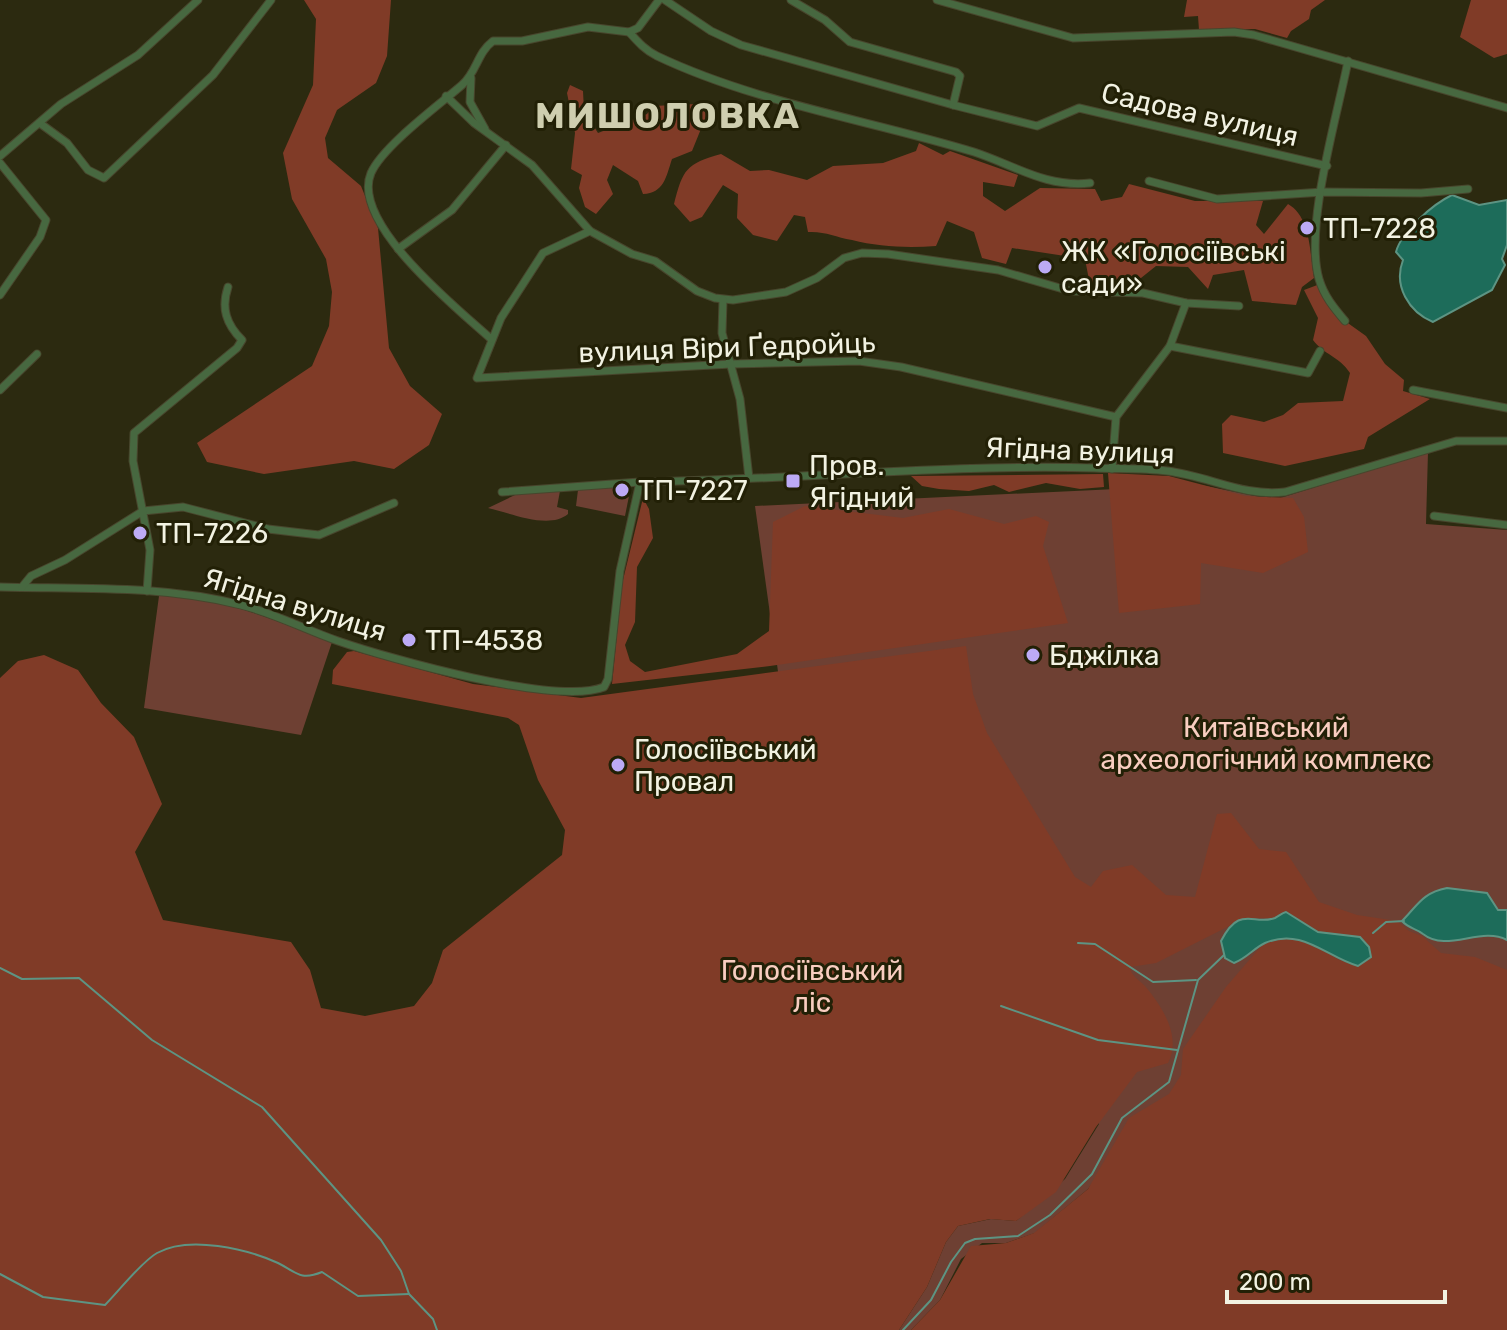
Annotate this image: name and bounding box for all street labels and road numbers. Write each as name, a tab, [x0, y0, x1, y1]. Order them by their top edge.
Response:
street label: Садова вулиця	[1098, 76, 1302, 153]
street label: вулиця Віри Ґедройць	[578, 326, 876, 369]
street label: Ягідна вулиця	[985, 431, 1175, 470]
street label: Ягідна вулиця	[199, 561, 390, 648]

